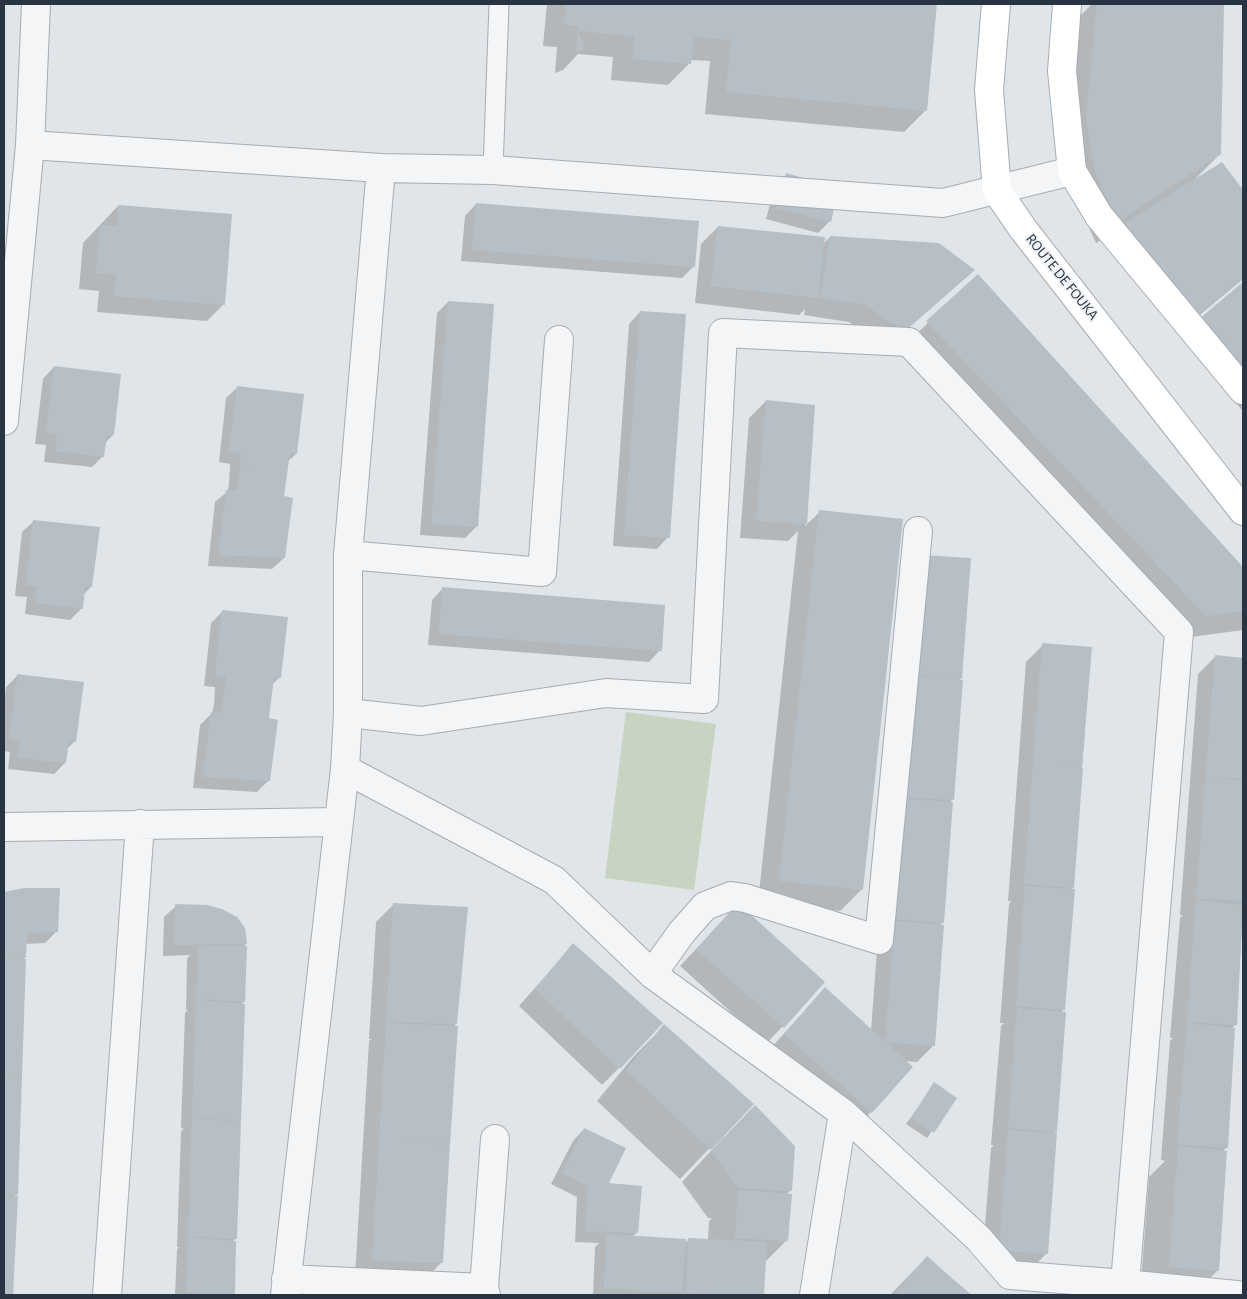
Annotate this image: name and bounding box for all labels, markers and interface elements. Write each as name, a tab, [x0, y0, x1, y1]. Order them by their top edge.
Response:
street label: ROUTE DE FOUKA	[1022, 230, 1102, 324]

